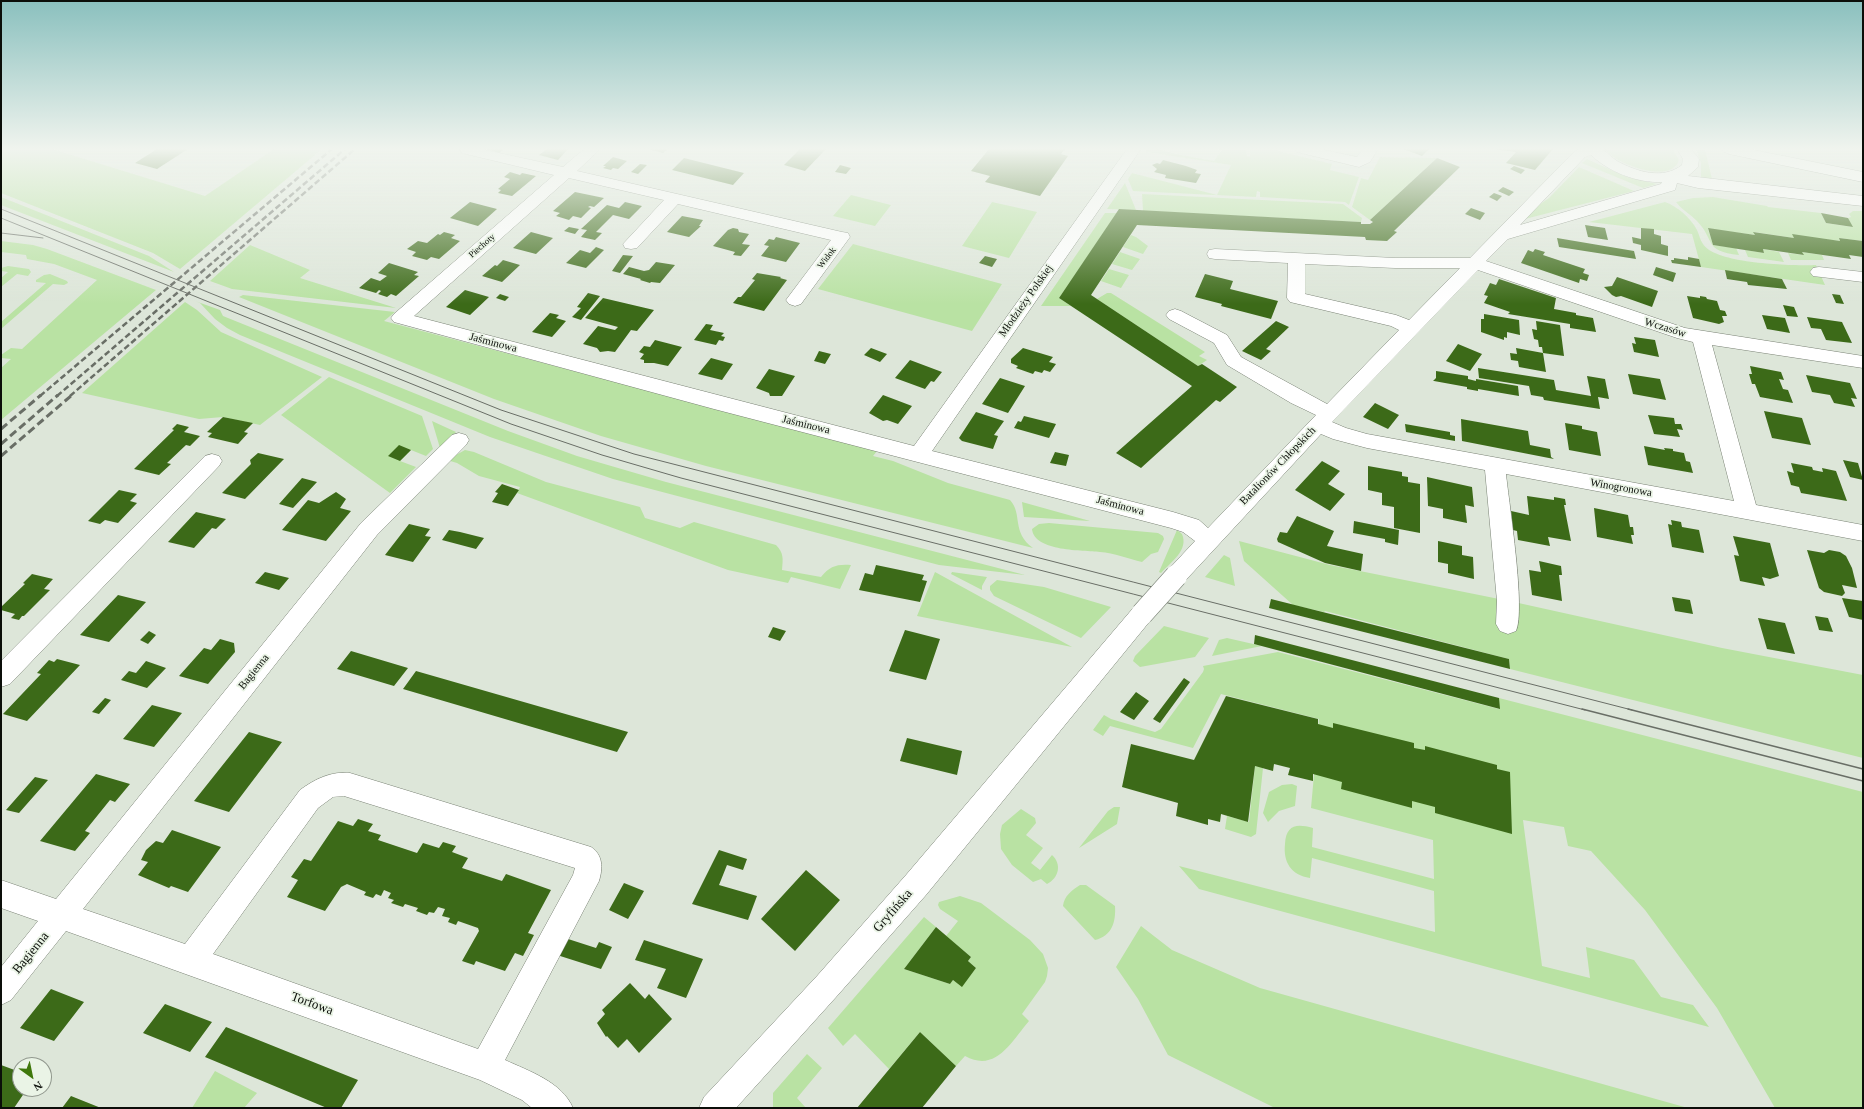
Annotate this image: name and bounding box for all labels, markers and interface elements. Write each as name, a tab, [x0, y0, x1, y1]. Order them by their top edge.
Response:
street label: Piechoty	[467, 232, 497, 260]
street label: Widok	[815, 245, 839, 271]
street label: Młodzieży Polskiej	[996, 262, 1056, 340]
street label: Wczasów	[1643, 315, 1687, 341]
street label: Jaśminowa	[468, 330, 518, 356]
street label: Jaśminowa	[781, 413, 831, 437]
street label: Batalionów Chłopskich	[1237, 424, 1319, 508]
street label: Winogronowa	[1589, 476, 1653, 500]
street label: Jaśminowa	[1095, 493, 1145, 519]
street label: Bagienna	[236, 652, 272, 692]
street label: Gryfińska	[870, 886, 916, 936]
street label: Bagienna	[9, 929, 53, 977]
street label: Torfowa	[289, 989, 335, 1019]
north arrow	[12, 1057, 52, 1097]
text: N	[31, 1079, 45, 1093]

